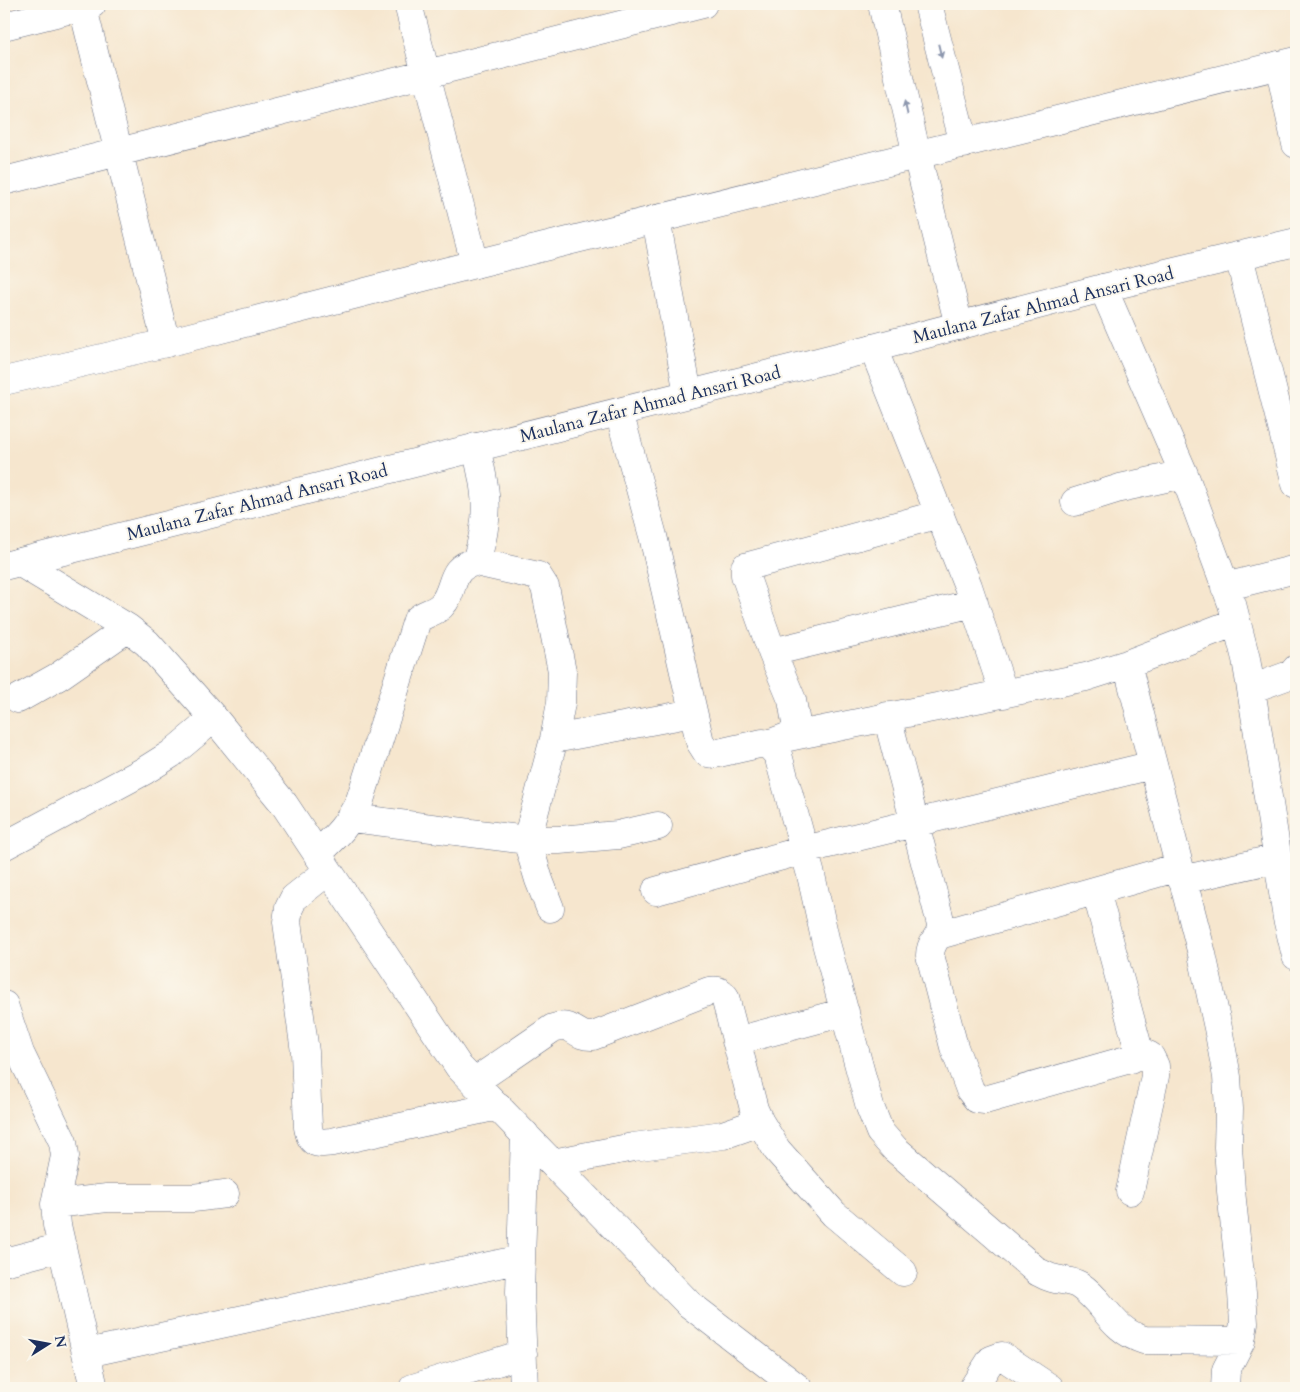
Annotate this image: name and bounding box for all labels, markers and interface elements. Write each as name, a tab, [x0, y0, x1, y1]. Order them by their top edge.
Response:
one-way arrow	[936, 43, 944, 59]
one-way arrow	[902, 99, 910, 115]
street label: Maulana Zafar Ahmad Ansari Road	[910, 261, 1177, 350]
street label: Maulana Zafar Ahmad Ansari Road	[517, 360, 784, 449]
street label: Maulana Zafar Ahmad Ansari Road	[124, 458, 391, 547]
north arrow	[22, 1320, 72, 1370]
text: N	[50, 1334, 71, 1349]

